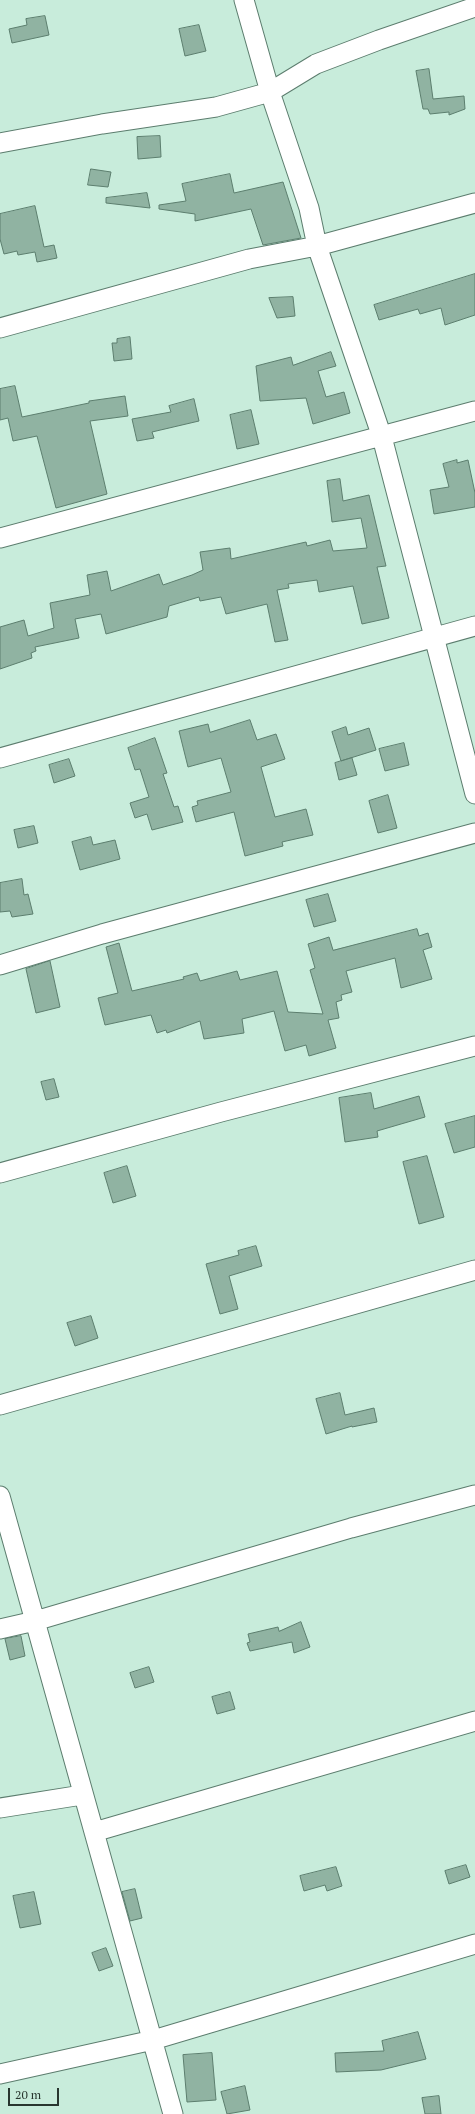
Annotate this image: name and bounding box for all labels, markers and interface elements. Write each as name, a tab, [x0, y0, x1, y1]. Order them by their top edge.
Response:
scale bar	[10, 2080, 61, 2106]
text: 20 m	[15, 2087, 41, 2102]

